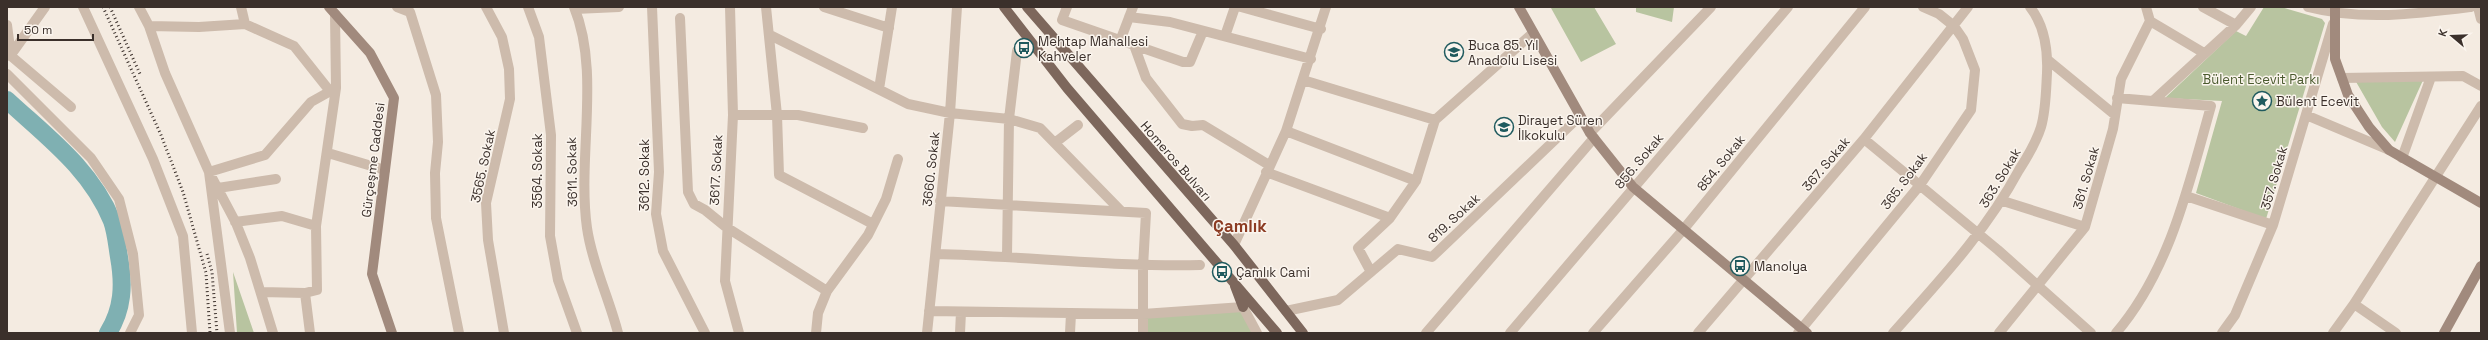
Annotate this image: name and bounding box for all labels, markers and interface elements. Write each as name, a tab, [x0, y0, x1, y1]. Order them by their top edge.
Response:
scale bar	[18, 16, 93, 42]
north arrow	[2432, 16, 2472, 56]
text: 50 m	[24, 22, 52, 38]
text: K	[2435, 27, 2450, 38]
place label: Mehtap Mahallesi Kahveler	[1038, 33, 1148, 65]
bus stop icon: Mehtap Mahallesi Kahveler	[1013, 37, 1035, 59]
place label: Buca 85. Yıl Anadolu Lisesi	[1468, 37, 1557, 69]
school or university icon: Buca 85. Yıl Anadolu Lisesi	[1443, 41, 1465, 63]
park label: Bülent Ecevit Parkı	[2203, 71, 2319, 88]
place icon: Bülent Ecevit	[2251, 90, 2273, 112]
place label: Bülent Ecevit	[2276, 93, 2359, 110]
street label: Gürçeşme Caddesi	[358, 101, 388, 219]
place label: Dirayet Süren İlkokulu	[1518, 112, 1603, 144]
school or university icon: Dirayet Süren İlkokulu	[1493, 116, 1515, 138]
street label: Homeros Bulvarı	[1137, 118, 1215, 204]
street label: 3565. Sokak	[467, 128, 499, 204]
street label: 856. Sokak	[1611, 130, 1667, 192]
street label: 3660. Sokak	[919, 131, 943, 207]
street label: 854. Sokak	[1693, 131, 1749, 195]
street label: 3564. Sokak	[529, 133, 546, 209]
street label: 367. Sokak	[1798, 133, 1854, 195]
street label: 3617. Sokak	[706, 134, 726, 206]
street label: 3611. Sokak	[563, 137, 581, 207]
street label: 3612. Sokak	[636, 139, 653, 211]
street label: 357. Sokak	[2257, 144, 2291, 212]
street label: 363. Sokak	[1975, 145, 2025, 211]
street label: 361. Sokak	[2069, 145, 2103, 211]
street label: 365. Sokak	[1877, 149, 1931, 213]
street label: 819. Sokak	[1424, 190, 1484, 246]
district label: Çamlık	[1213, 215, 1267, 237]
bus stop icon: Manolya	[1729, 255, 1751, 277]
place label: Manolya	[1754, 258, 1808, 275]
bus stop icon: Çamlık Cami	[1211, 261, 1233, 283]
place label: Çamlık Cami	[1236, 264, 1310, 281]

